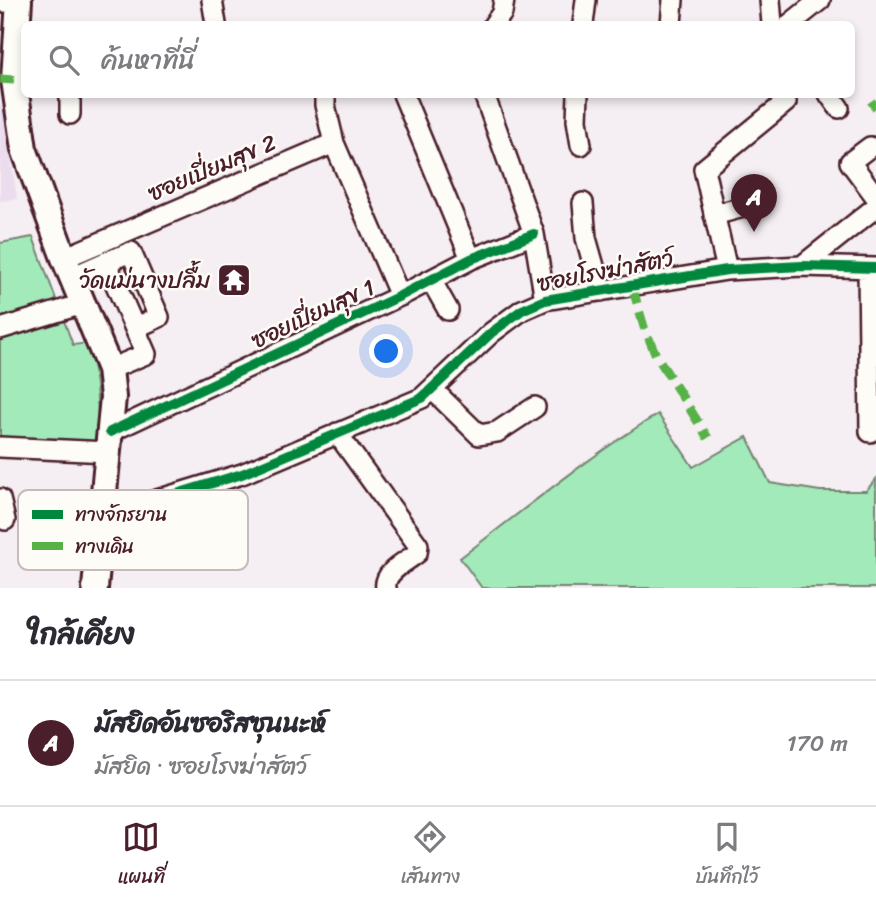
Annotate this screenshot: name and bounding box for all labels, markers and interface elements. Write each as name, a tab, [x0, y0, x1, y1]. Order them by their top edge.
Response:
search box	[21, 21, 855, 98]
text: ค้นหาที่นี่	[101, 37, 195, 83]
icon: search	[45, 41, 83, 79]
street label: ซอยเปี่ยมสุข 2	[141, 122, 283, 213]
pin: A	[731, 174, 777, 232]
street label: ซอยโรงฆ่าสัตว์	[533, 237, 681, 304]
place label: วัดแม่นางปลื้ม	[79, 260, 211, 301]
temple icon: วัดแม่นางปลื้ม	[215, 261, 253, 299]
street label: ซอยเปี่ยมสุข 1	[244, 267, 382, 361]
your location	[369, 334, 403, 368]
legend	[18, 490, 248, 570]
text: ทางจักรยาน	[75, 498, 168, 531]
text: ทางเดิน	[75, 530, 134, 563]
text: ใกล้เคียง	[28, 607, 135, 661]
text: มัสยิดอันซอริสซุนนะห์	[95, 700, 326, 746]
text: A	[43, 723, 59, 764]
text: 170 m	[787, 723, 848, 764]
text: มัสยิด · ซอยโรงฆ่าสัตว์	[95, 746, 307, 787]
tab: แผนที่	[118, 818, 165, 893]
tab: เส้นทาง	[401, 818, 460, 893]
tab: บันทึกไว้	[696, 818, 758, 893]

